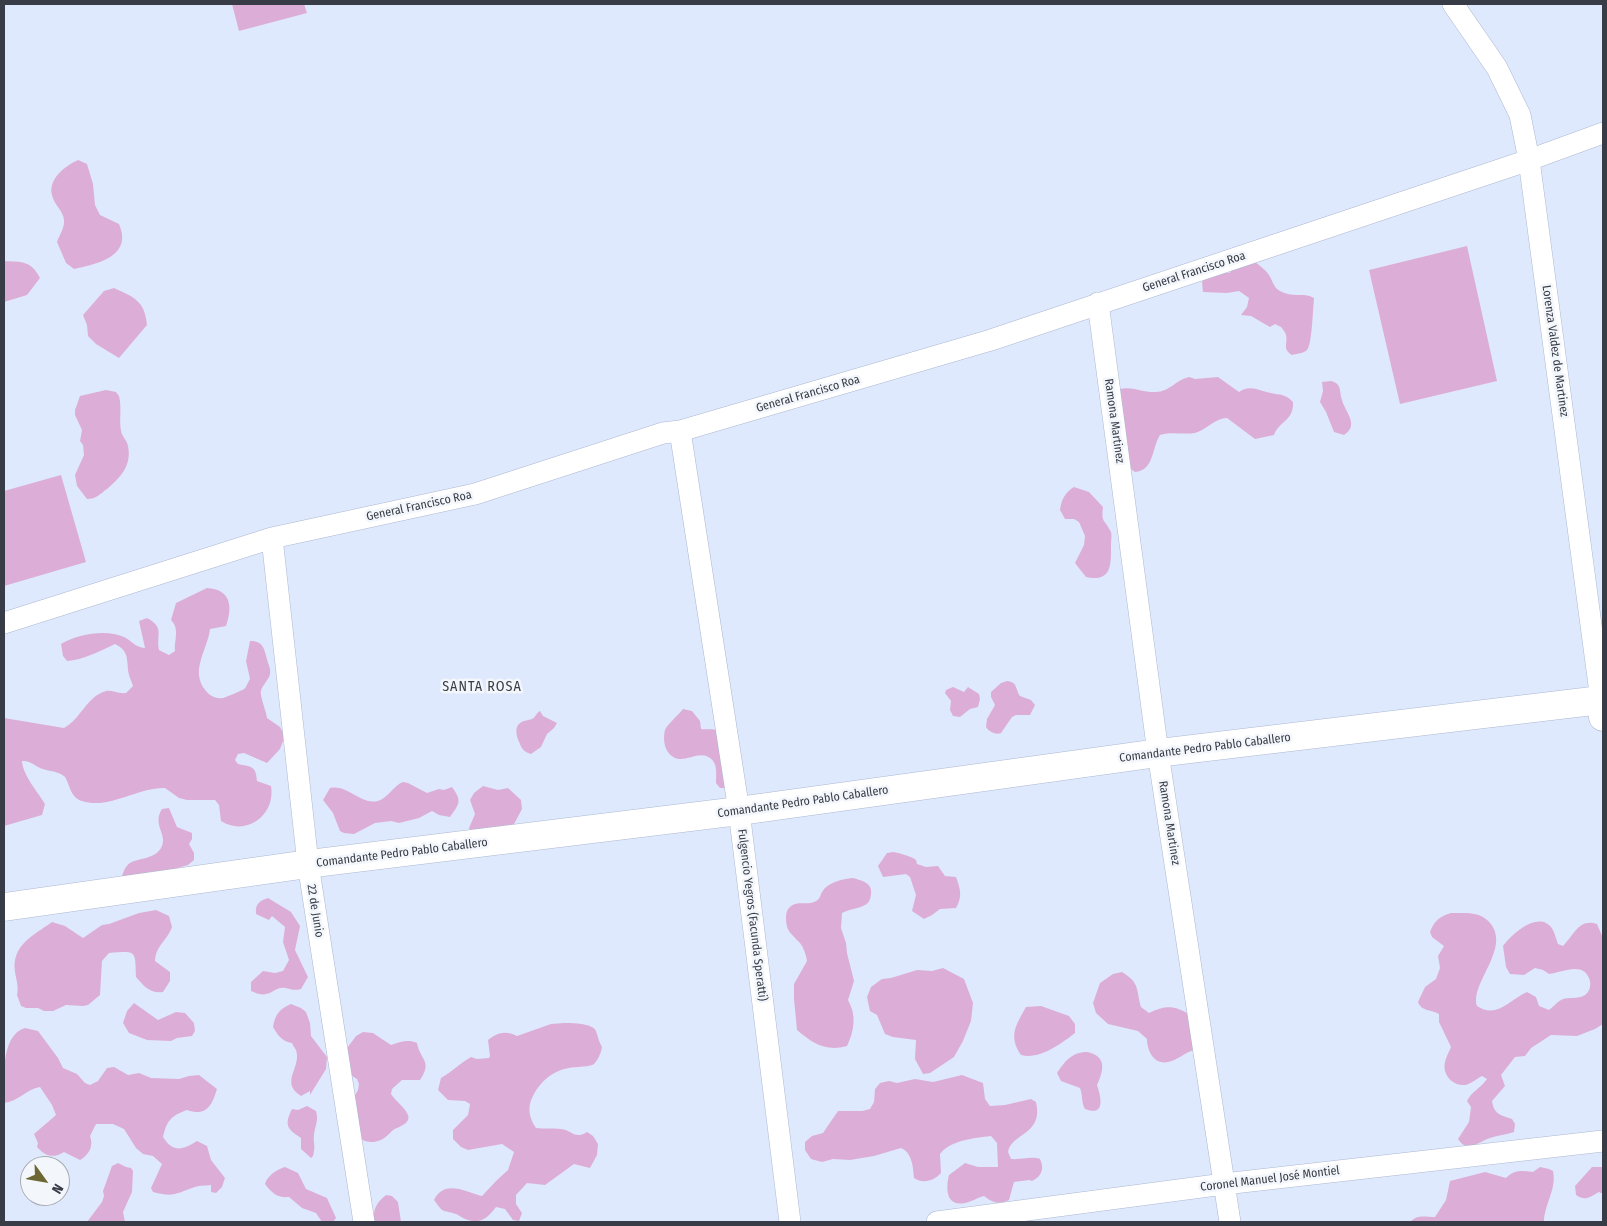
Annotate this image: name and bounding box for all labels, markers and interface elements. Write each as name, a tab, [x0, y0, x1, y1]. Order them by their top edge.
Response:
street label: General Francisco Roa	[1141, 249, 1247, 295]
street label: Lorenza Valdez de Martinez	[1539, 284, 1571, 418]
street label: General Francisco Roa	[754, 372, 862, 416]
street label: Ramona Martinez	[1101, 378, 1127, 464]
street label: General Francisco Roa	[365, 488, 473, 524]
district label: SANTA ROSA	[441, 679, 523, 695]
street label: Comandante Pedro Pablo Caballero	[1119, 730, 1291, 766]
street label: Ramona Martinez	[1155, 780, 1183, 866]
street label: Comandante Pedro Pablo Caballero	[717, 783, 889, 821]
street label: Fulgencio Yegros (Facunda Speratti)	[734, 828, 770, 1002]
street label: Comandante Pedro Pablo Caballero	[316, 835, 488, 871]
street label: 22 de Junio	[304, 883, 326, 939]
north arrow	[20, 1156, 70, 1206]
street label: Coronel Manuel José Montiel	[1200, 1163, 1340, 1195]
text: N	[48, 1181, 67, 1197]

